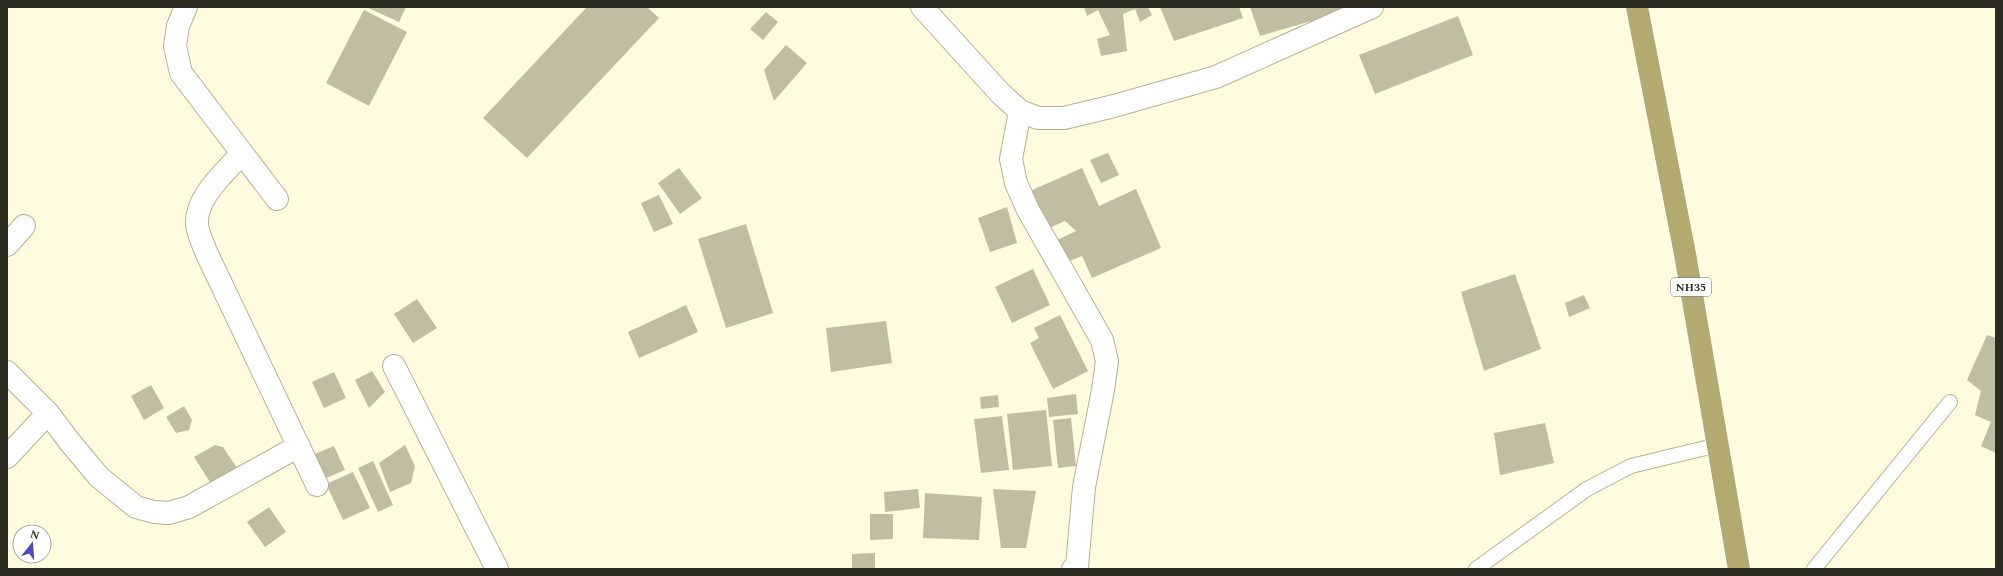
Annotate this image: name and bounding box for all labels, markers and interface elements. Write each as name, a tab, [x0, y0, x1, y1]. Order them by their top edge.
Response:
road number: NH35	[1671, 278, 1711, 296]
north arrow	[12, 524, 52, 564]
text: N	[28, 525, 42, 544]

